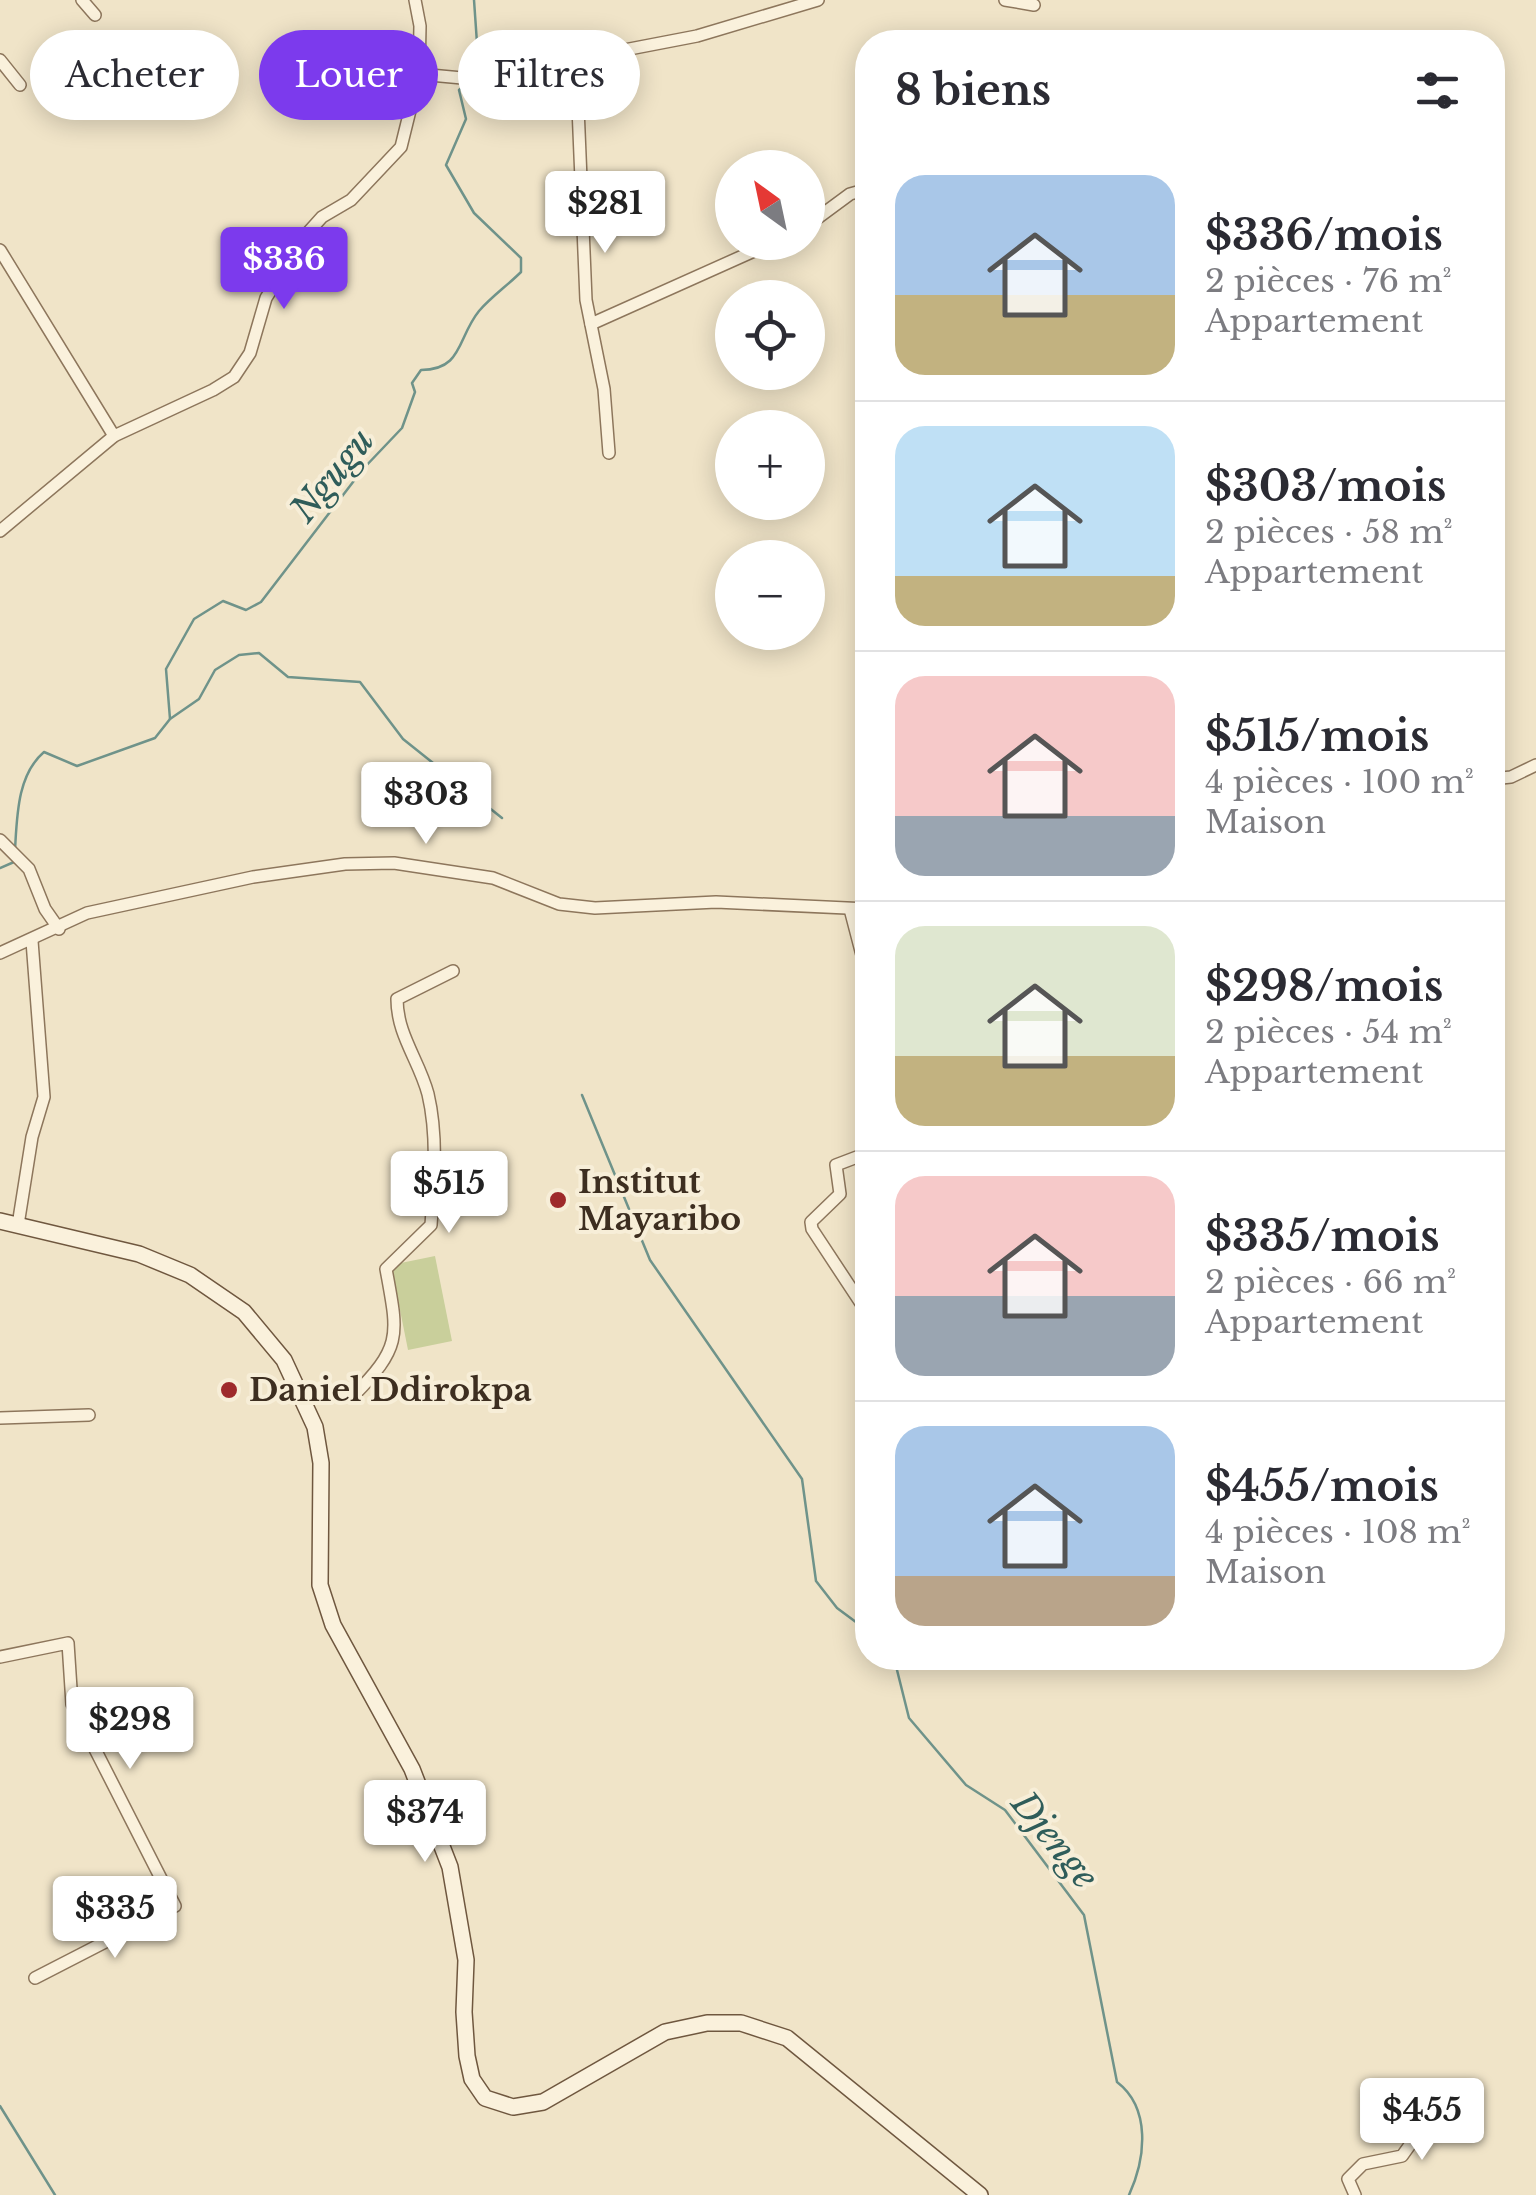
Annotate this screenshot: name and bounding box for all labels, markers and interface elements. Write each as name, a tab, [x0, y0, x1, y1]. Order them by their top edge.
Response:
chip: Acheter	[30, 30, 239, 120]
chip: Louer	[259, 30, 438, 120]
chip: Filtres	[458, 30, 640, 120]
icon: filters	[1410, 63, 1465, 118]
text: 8 biens	[895, 64, 1051, 116]
north arrow	[715, 150, 825, 260]
map controls	[715, 150, 825, 650]
pin: $281	[546, 171, 664, 256]
text: $281	[567, 183, 643, 223]
text: $336/mois	[1205, 209, 1443, 261]
icon: home	[975, 215, 1095, 335]
pin: $336	[225, 227, 343, 312]
text: $336	[243, 239, 325, 279]
text: 2 pièces · 76 m²	[1205, 261, 1452, 301]
button: locate	[715, 280, 825, 390]
text: Appartement	[1205, 301, 1423, 341]
button: +	[715, 410, 825, 520]
water label: Ngugu	[281, 420, 383, 531]
text: $303/mois	[1205, 460, 1446, 512]
icon: home	[975, 466, 1095, 586]
text: 2 pièces · 58 m²	[1205, 512, 1453, 552]
button: −	[715, 540, 825, 650]
text: Appartement	[1205, 552, 1423, 592]
text: $515/mois	[1205, 710, 1429, 762]
icon: home	[975, 716, 1095, 836]
pin: $303	[367, 762, 485, 847]
text: 4 pièces · 100 m²	[1205, 762, 1474, 802]
text: $303	[383, 774, 469, 814]
text: Maison	[1205, 802, 1326, 842]
text: $298/mois	[1205, 960, 1443, 1012]
icon: home	[975, 966, 1095, 1086]
text: 2 pièces · 54 m²	[1205, 1012, 1452, 1052]
text: Appartement	[1205, 1052, 1423, 1092]
pin: $515	[390, 1151, 508, 1236]
place label: Institut Mayaribo	[578, 1162, 741, 1239]
text: $515	[413, 1163, 485, 1203]
marker: Institut Mayaribo	[547, 1189, 569, 1211]
text: $335/mois	[1205, 1210, 1440, 1262]
icon: home	[975, 1216, 1095, 1336]
text: 2 pièces · 66 m²	[1205, 1262, 1456, 1302]
text: Appartement	[1205, 1302, 1423, 1342]
place label: Daniel Ddirokpa	[249, 1370, 532, 1410]
marker: Daniel Ddirokpa	[218, 1379, 240, 1401]
text: $455/mois	[1205, 1460, 1439, 1512]
icon: home	[975, 1466, 1095, 1586]
text: 4 pièces · 108 m²	[1205, 1512, 1471, 1552]
text: Maison	[1205, 1552, 1326, 1592]
pin: $298	[71, 1687, 189, 1772]
text: $298	[88, 1699, 172, 1739]
pin: $374	[366, 1780, 484, 1865]
water label: Djenge	[1002, 1781, 1107, 1897]
text: $374	[386, 1792, 464, 1832]
pin: $335	[56, 1876, 174, 1961]
text: $335	[75, 1888, 155, 1928]
pin: $455	[1363, 2078, 1481, 2163]
text: $455	[1382, 2090, 1462, 2130]

